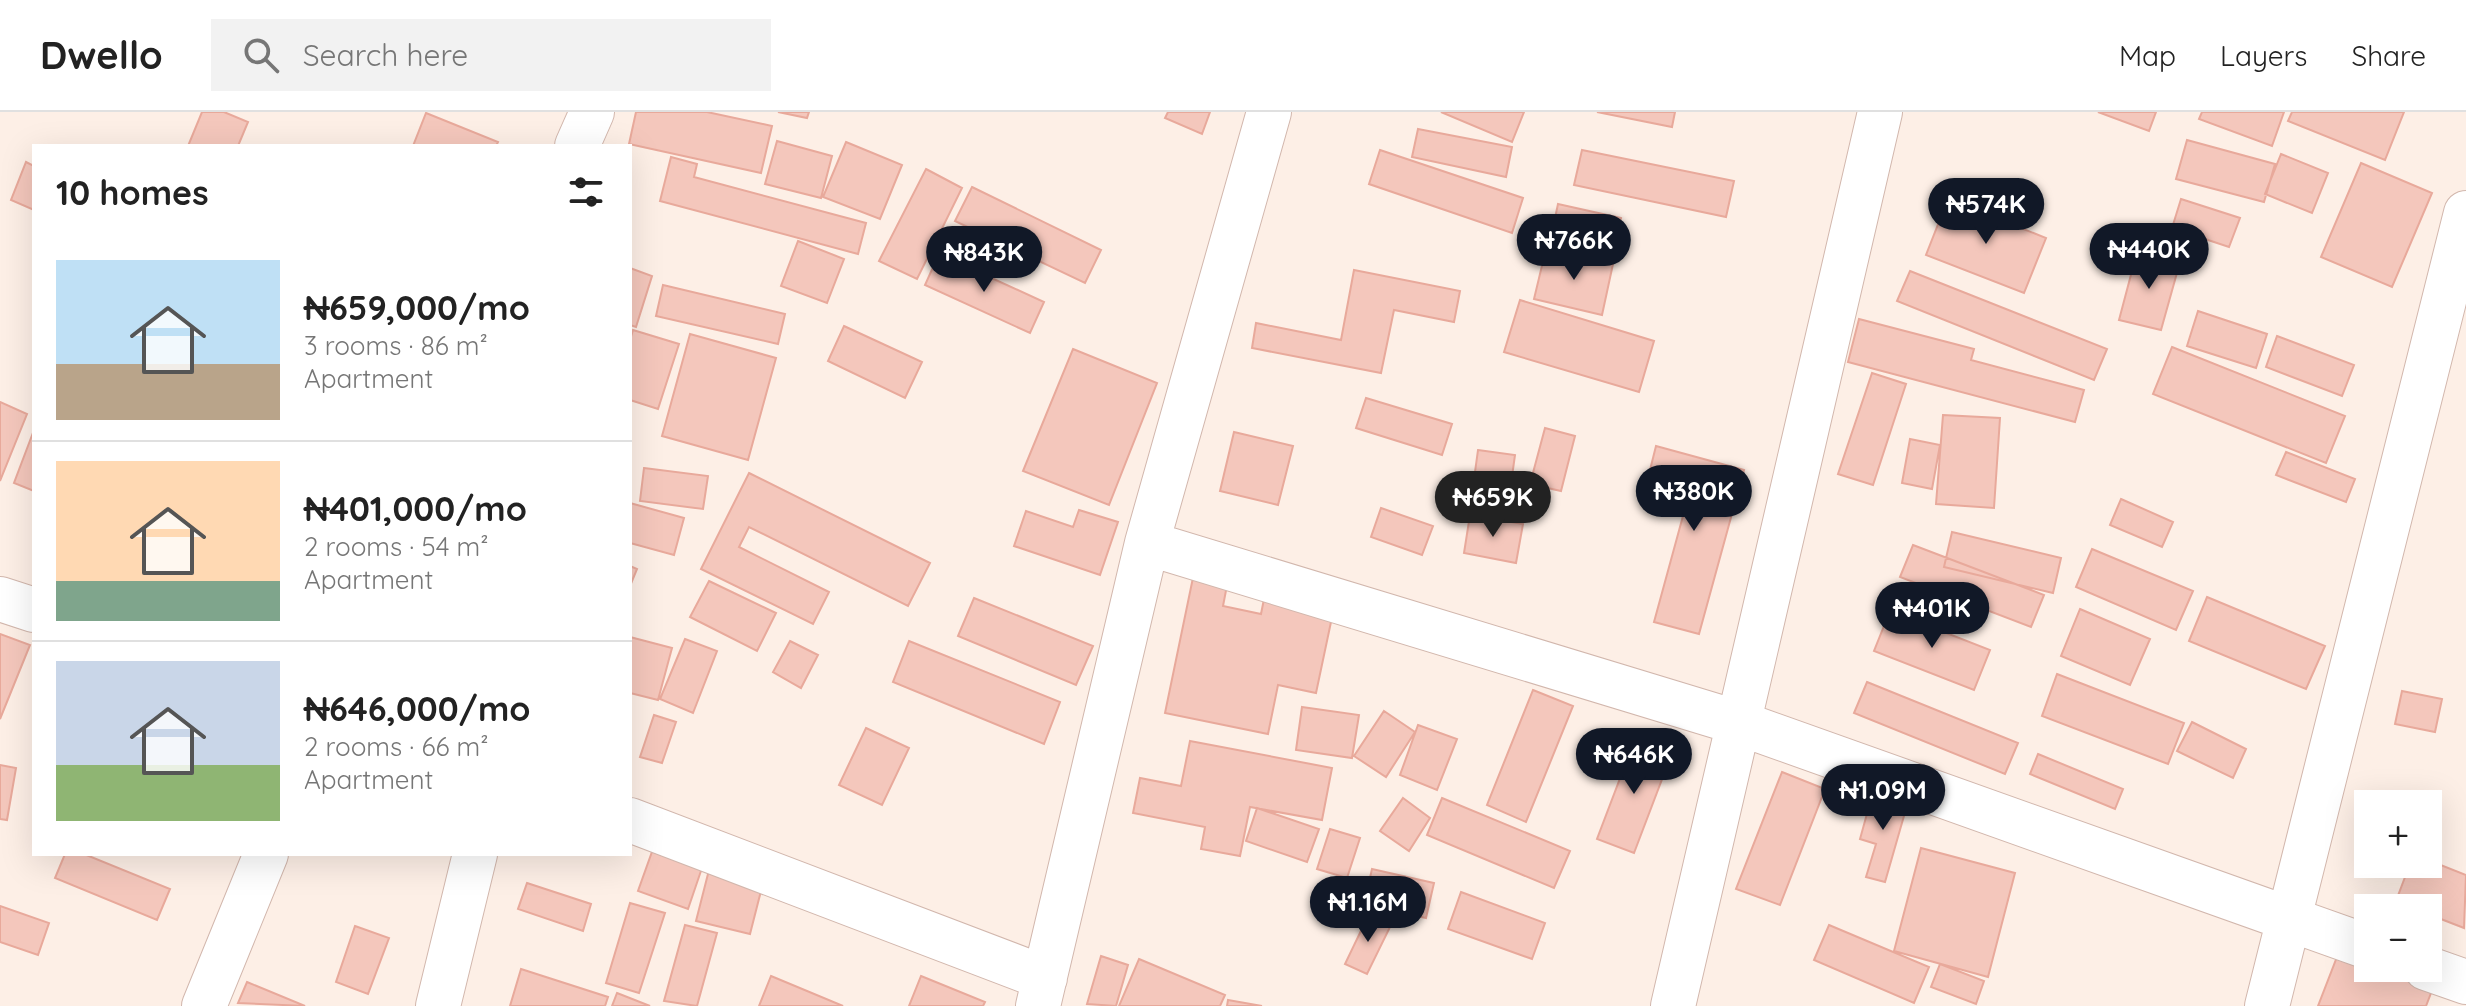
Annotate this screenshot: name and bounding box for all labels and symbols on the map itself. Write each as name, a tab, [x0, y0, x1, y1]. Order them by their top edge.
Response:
pin: ₦574K	[1930, 178, 2042, 246]
pin: ₦766K	[1518, 214, 1630, 282]
pin: ₦440K	[2093, 223, 2205, 291]
pin: ₦843K	[928, 226, 1040, 294]
pin: ₦380K	[1638, 465, 1750, 533]
pin: ₦659K	[1437, 471, 1549, 539]
pin: ₦401K	[1876, 582, 1988, 650]
pin: ₦646K	[1578, 728, 1690, 796]
pin: ₦1.09M	[1818, 764, 1948, 832]
pin: ₦1.16M	[1303, 876, 1433, 944]

